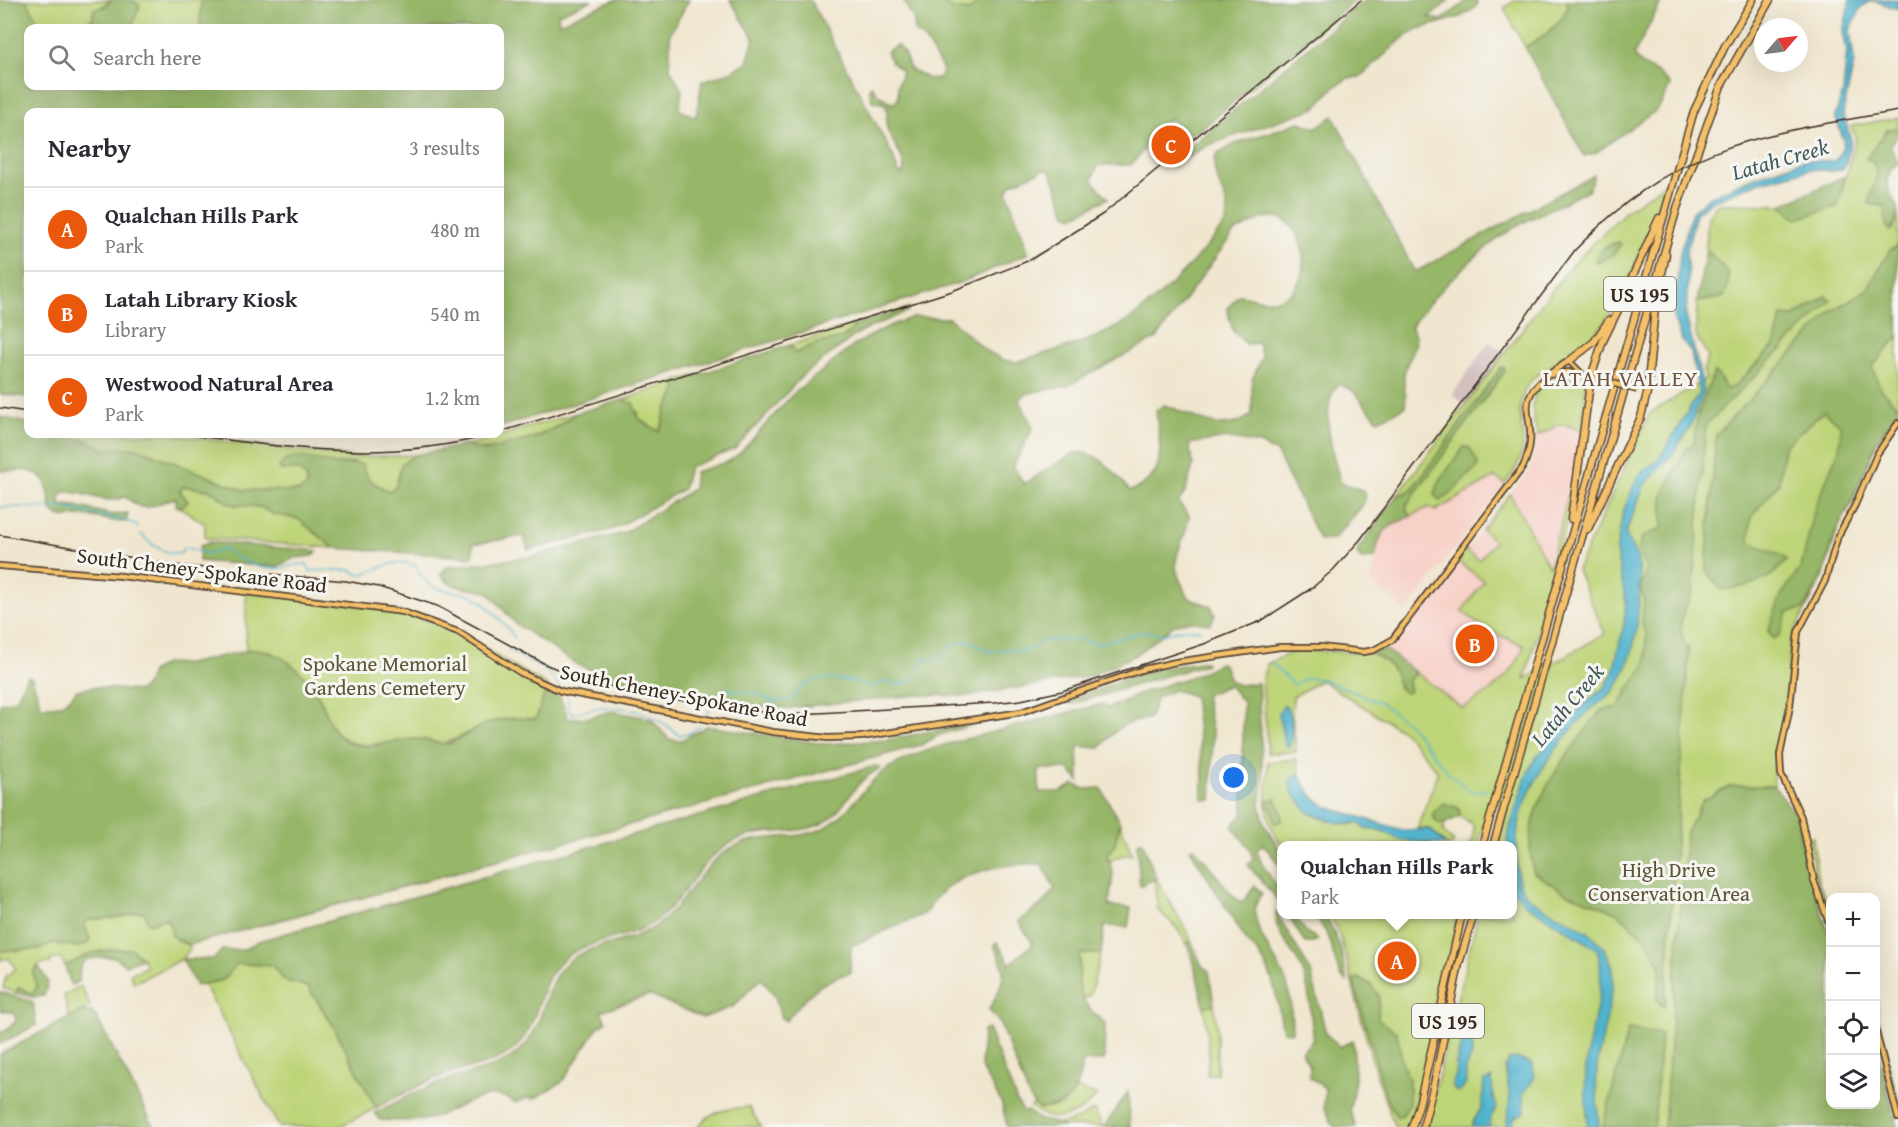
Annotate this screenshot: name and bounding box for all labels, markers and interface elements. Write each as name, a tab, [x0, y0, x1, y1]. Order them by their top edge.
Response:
north arrow	[1754, 18, 1808, 72]
search box	[24, 24, 504, 90]
icon: search	[45, 41, 78, 74]
text: Search here	[93, 41, 202, 73]
pin: C	[1152, 122, 1190, 168]
text: Nearby	[48, 128, 131, 167]
water label: Latah Creek	[1727, 130, 1833, 188]
text: 3 results	[409, 133, 480, 162]
text: Qualchan Hills Park	[105, 199, 298, 231]
text: A	[61, 215, 74, 244]
text: 480 m	[430, 215, 480, 244]
text: Park	[105, 231, 144, 260]
road number: US 195	[1604, 277, 1676, 311]
text: Latah Library Kiosk	[105, 283, 297, 315]
text: B	[61, 299, 74, 328]
text: 540 m	[430, 299, 480, 328]
text: Library	[105, 315, 166, 344]
district label: LATAH VALLEY	[1543, 362, 1699, 394]
text: Westwood Natural Area	[105, 367, 334, 399]
text: C	[62, 383, 73, 412]
text: 1.2 km	[425, 383, 480, 412]
text: Park	[105, 399, 144, 428]
street label: South Cheney-Spokane Road	[75, 539, 330, 601]
pin: B	[1456, 622, 1494, 666]
park label: Spokane Memorial Gardens Cemetery	[303, 648, 467, 703]
street label: South Cheney-Spokane Road	[558, 656, 811, 734]
water label: Latah Creek	[1522, 656, 1612, 754]
your location	[1219, 763, 1248, 792]
popup	[1277, 841, 1517, 919]
text: Qualchan Hills Park	[1300, 850, 1494, 882]
park label: High Drive Conservation Area	[1588, 854, 1750, 909]
text: Park	[1300, 882, 1339, 911]
map controls	[1826, 893, 1880, 1109]
button: +	[1826, 893, 1880, 947]
pin: A	[1378, 938, 1416, 984]
button: −	[1826, 947, 1880, 1001]
button: locate	[1826, 1001, 1880, 1055]
road number: US 195	[1412, 1004, 1484, 1038]
button: layers	[1826, 1055, 1880, 1109]

